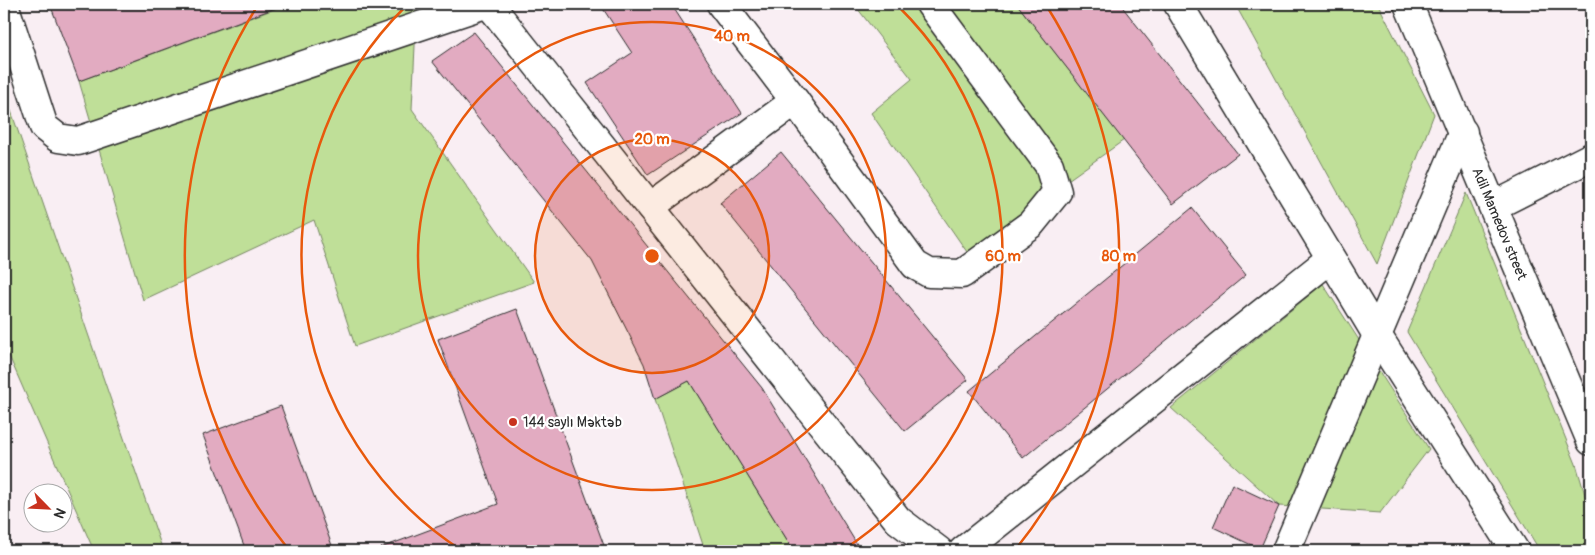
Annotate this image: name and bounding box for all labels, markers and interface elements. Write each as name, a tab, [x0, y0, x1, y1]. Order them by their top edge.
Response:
text: 40 m	[714, 27, 750, 46]
text: 20 m	[634, 130, 670, 149]
street label: Adil Mamedov street	[1469, 165, 1531, 283]
centre of rings	[643, 247, 661, 265]
text: 60 m	[985, 247, 1021, 266]
text: 80 m	[1102, 247, 1136, 266]
place label: 144 saylı Məktəb	[523, 414, 622, 431]
marker: 144 saylı Məktəb	[507, 416, 519, 428]
north arrow	[22, 482, 72, 532]
text: N	[50, 505, 69, 521]

